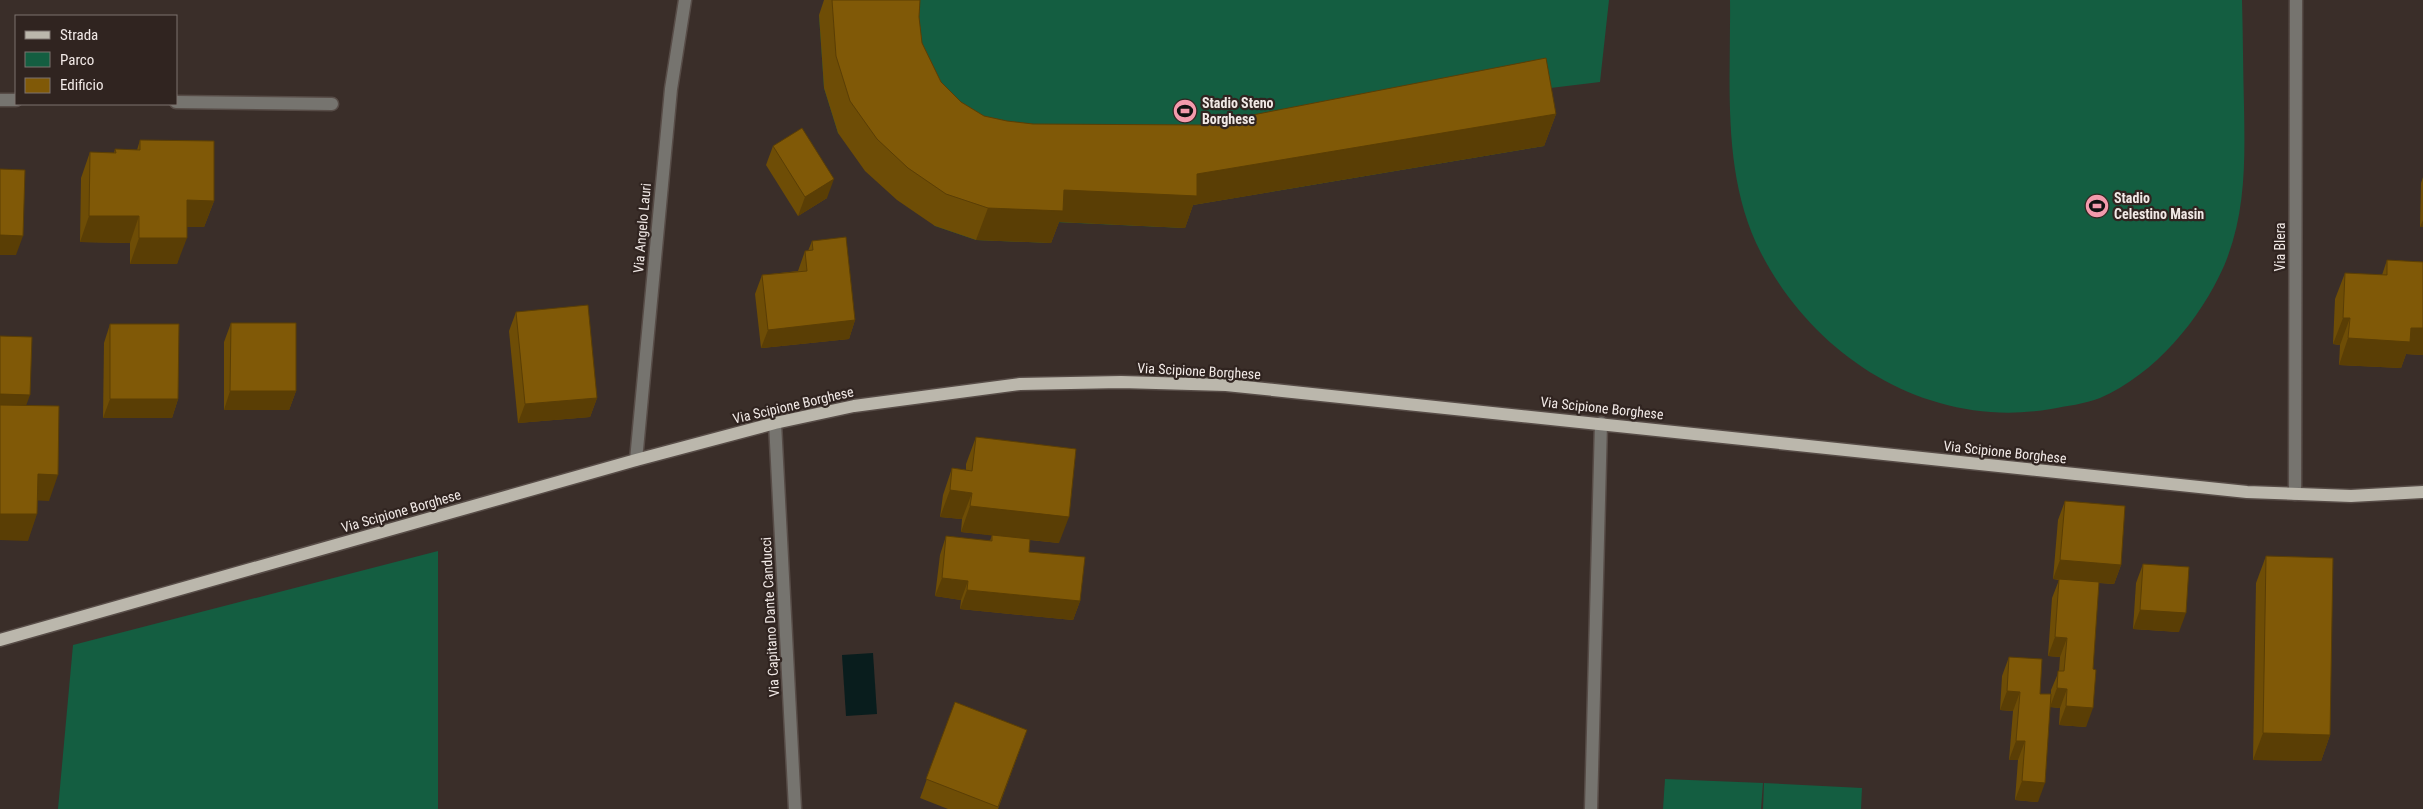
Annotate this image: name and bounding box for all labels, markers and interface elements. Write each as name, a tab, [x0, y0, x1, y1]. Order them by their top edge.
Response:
legend	[15, 15, 178, 105]
text: Strada	[60, 26, 98, 44]
text: Parco	[60, 51, 94, 69]
text: Edificio	[60, 76, 103, 94]
place label: Stadio Steno Borghese	[1202, 95, 1274, 127]
sports icon: Stadio Steno Borghese	[1172, 98, 1198, 124]
street label: Via Angelo Lauri	[630, 182, 654, 274]
place label: Stadio Celestino Masin	[2114, 190, 2204, 222]
sports icon: Stadio Celestino Masin	[2084, 193, 2110, 219]
street label: Via Blera	[2272, 222, 2288, 272]
street label: Via Scipione Borghese	[1137, 360, 1262, 382]
street label: Via Scipione Borghese	[731, 383, 855, 427]
street label: Via Scipione Borghese	[1540, 394, 1665, 422]
street label: Via Scipione Borghese	[1943, 438, 2068, 466]
street label: Via Scipione Borghese	[339, 486, 463, 536]
street label: Via Capitano Dante Canducci	[758, 537, 782, 697]

